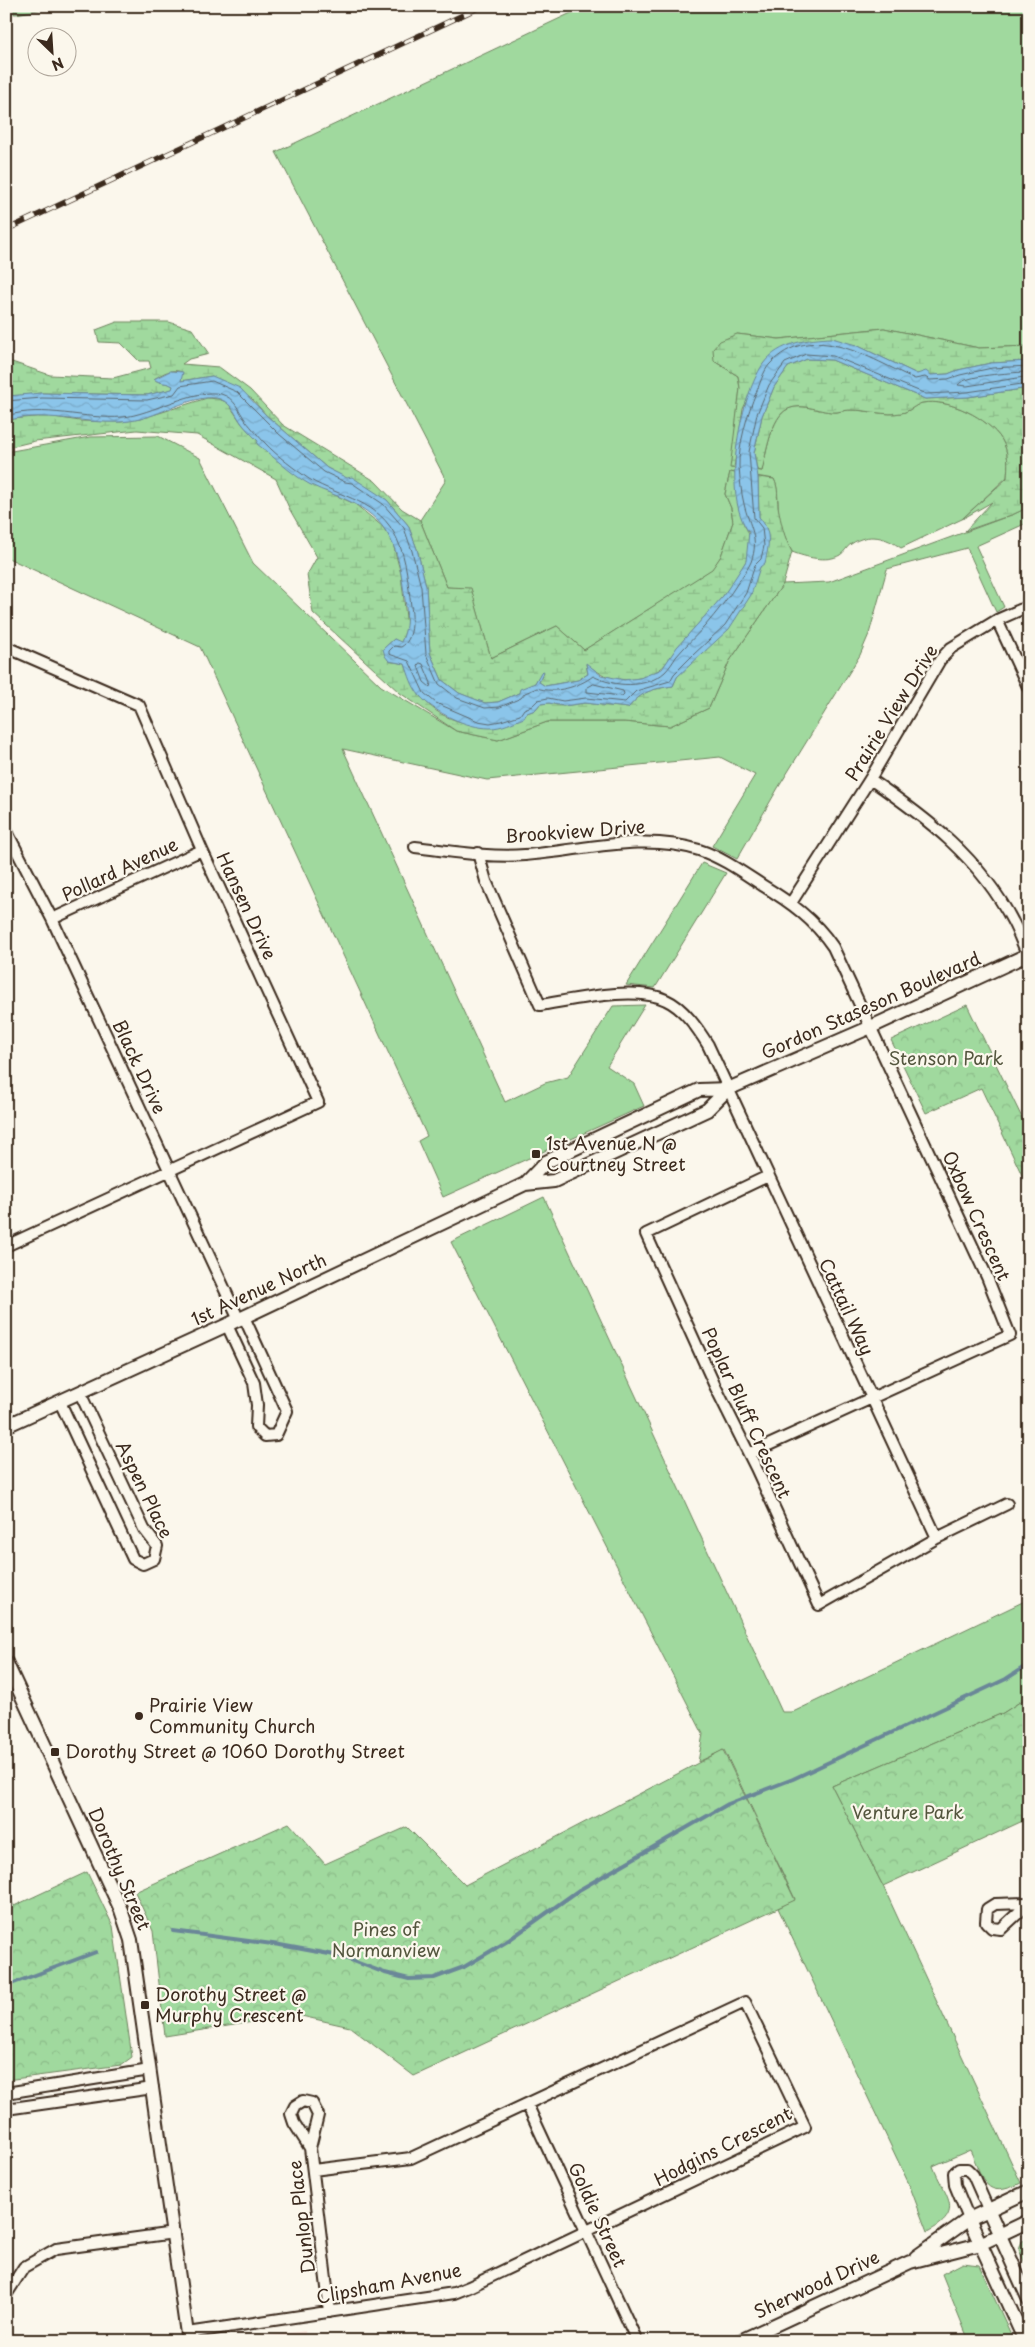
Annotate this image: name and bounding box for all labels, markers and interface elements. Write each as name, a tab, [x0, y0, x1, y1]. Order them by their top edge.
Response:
north arrow	[28, 28, 78, 78]
text: N	[48, 52, 67, 76]
street label: Prairie View Drive	[838, 639, 944, 786]
street label: Brookview Drive	[504, 812, 646, 849]
street label: Pollard Avenue	[57, 830, 182, 907]
street label: Hansen Drive	[211, 847, 284, 964]
street label: Gordon Staseson Boulevard	[756, 944, 984, 1065]
street label: Black Drive	[107, 1015, 174, 1118]
park label: Stenson Park	[888, 1044, 1004, 1071]
place label: 1st Avenue N @ Courtney Street	[546, 1129, 686, 1177]
street label: Oxbow Crescent	[937, 1146, 1018, 1285]
marker: 1st Avenue N @ Courtney Street	[530, 1148, 542, 1160]
street label: 1st Avenue North	[186, 1245, 330, 1332]
street label: Cattail Way	[813, 1253, 882, 1359]
street label: Poplar Bluff Crescent	[696, 1322, 799, 1502]
street label: Aspen Place	[110, 1436, 181, 1543]
place label: Prairie View Community Church	[149, 1691, 316, 1739]
marker: Prairie View Community Church	[133, 1710, 145, 1722]
place label: Dorothy Street @ 1060 Dorothy Street	[65, 1737, 405, 1764]
marker: Dorothy Street @ 1060 Dorothy Street	[49, 1746, 61, 1758]
park label: Venture Park	[852, 1798, 964, 1825]
street label: Dorothy Street	[82, 1803, 158, 1934]
park label: Pines of Normanview	[332, 1915, 440, 1963]
place label: Dorothy Street @ Murphy Crescent	[155, 1980, 307, 2028]
marker: Dorothy Street @ Murphy Crescent	[139, 1999, 151, 2011]
street label: Hodgins Crescent	[649, 2099, 796, 2192]
street label: Goldie Street	[562, 2157, 635, 2271]
street label: Dunlop Place	[280, 2159, 321, 2275]
street label: Sherwood Drive	[749, 2243, 884, 2325]
street label: Clipsham Avenue	[314, 2255, 464, 2310]

